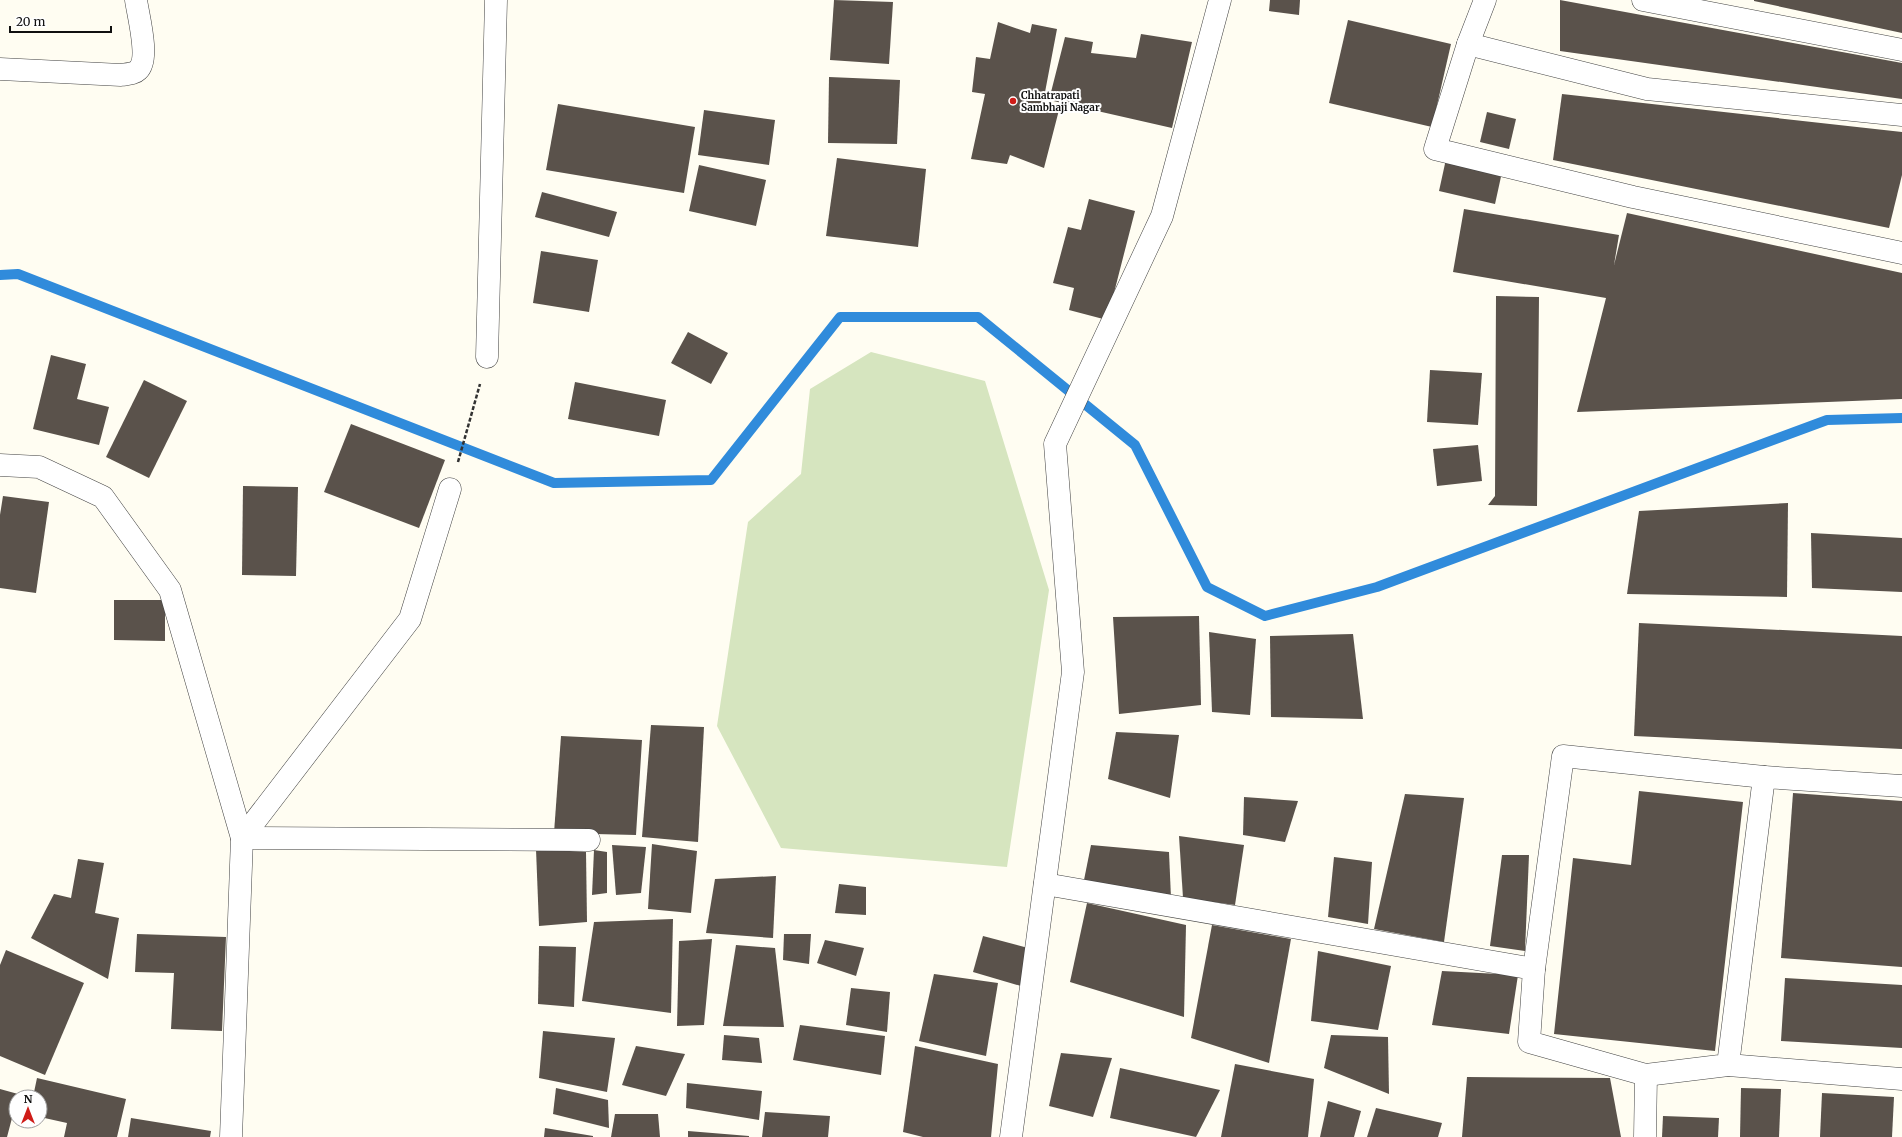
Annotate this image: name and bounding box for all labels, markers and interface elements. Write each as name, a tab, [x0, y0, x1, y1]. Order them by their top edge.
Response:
scale bar	[10, 8, 111, 34]
text: 20 m	[16, 14, 45, 29]
place label: Chhatrapati Sambhaji Nagar	[1021, 89, 1100, 114]
marker: Chhatrapati Sambhaji Nagar	[1008, 96, 1018, 106]
north arrow	[8, 1089, 48, 1129]
text: N	[24, 1092, 33, 1106]

